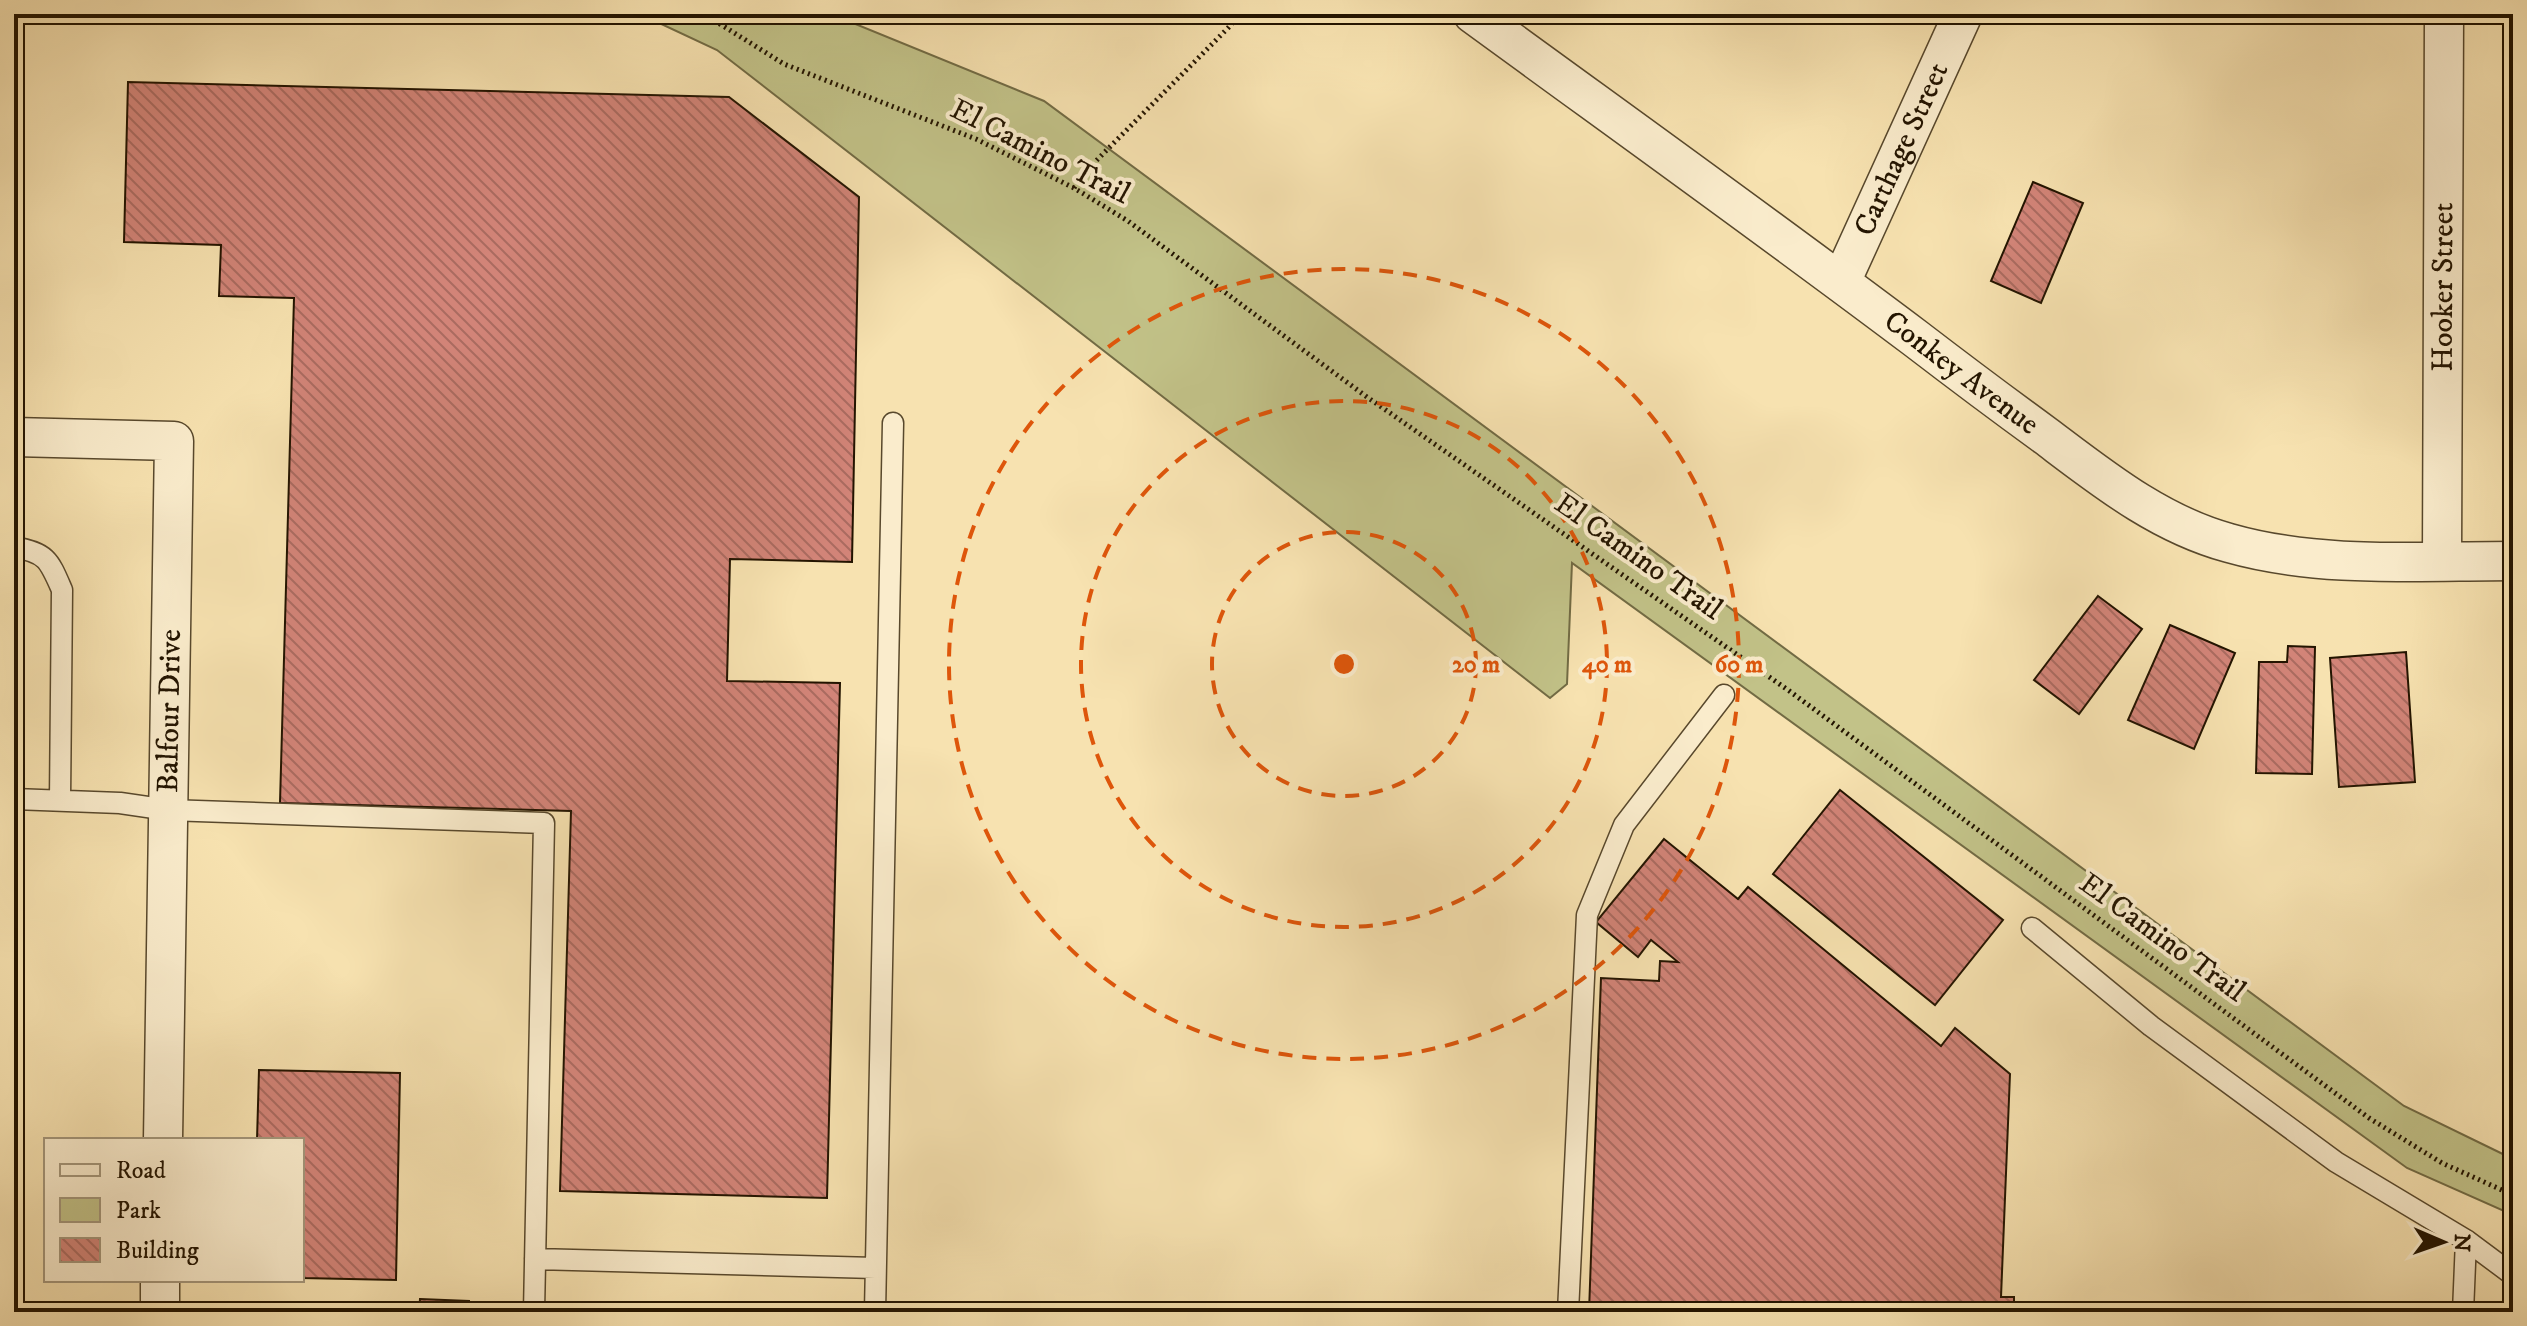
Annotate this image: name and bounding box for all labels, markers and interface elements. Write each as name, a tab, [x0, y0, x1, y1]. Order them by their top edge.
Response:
street label: Carthage Street	[1846, 57, 1957, 242]
street label: El Camino Trail	[944, 91, 1136, 213]
street label: Hooker Street	[2424, 202, 2462, 372]
street label: Conkey Avenue	[1876, 303, 2046, 443]
street label: El Camino Trail	[1547, 485, 1729, 629]
street label: Balfour Drive	[150, 629, 190, 793]
centre of rings	[1330, 650, 1358, 678]
text: 20 m	[1452, 650, 1500, 680]
text: 40 m	[1582, 650, 1632, 680]
text: 60 m	[1715, 650, 1763, 680]
street label: El Camino Trail	[2072, 865, 2252, 1011]
legend	[44, 1138, 304, 1282]
text: Road	[116, 1156, 166, 1186]
text: Park	[116, 1196, 161, 1226]
north arrow	[2403, 1202, 2483, 1282]
text: N	[2448, 1233, 2475, 1252]
text: Building	[116, 1236, 199, 1266]

